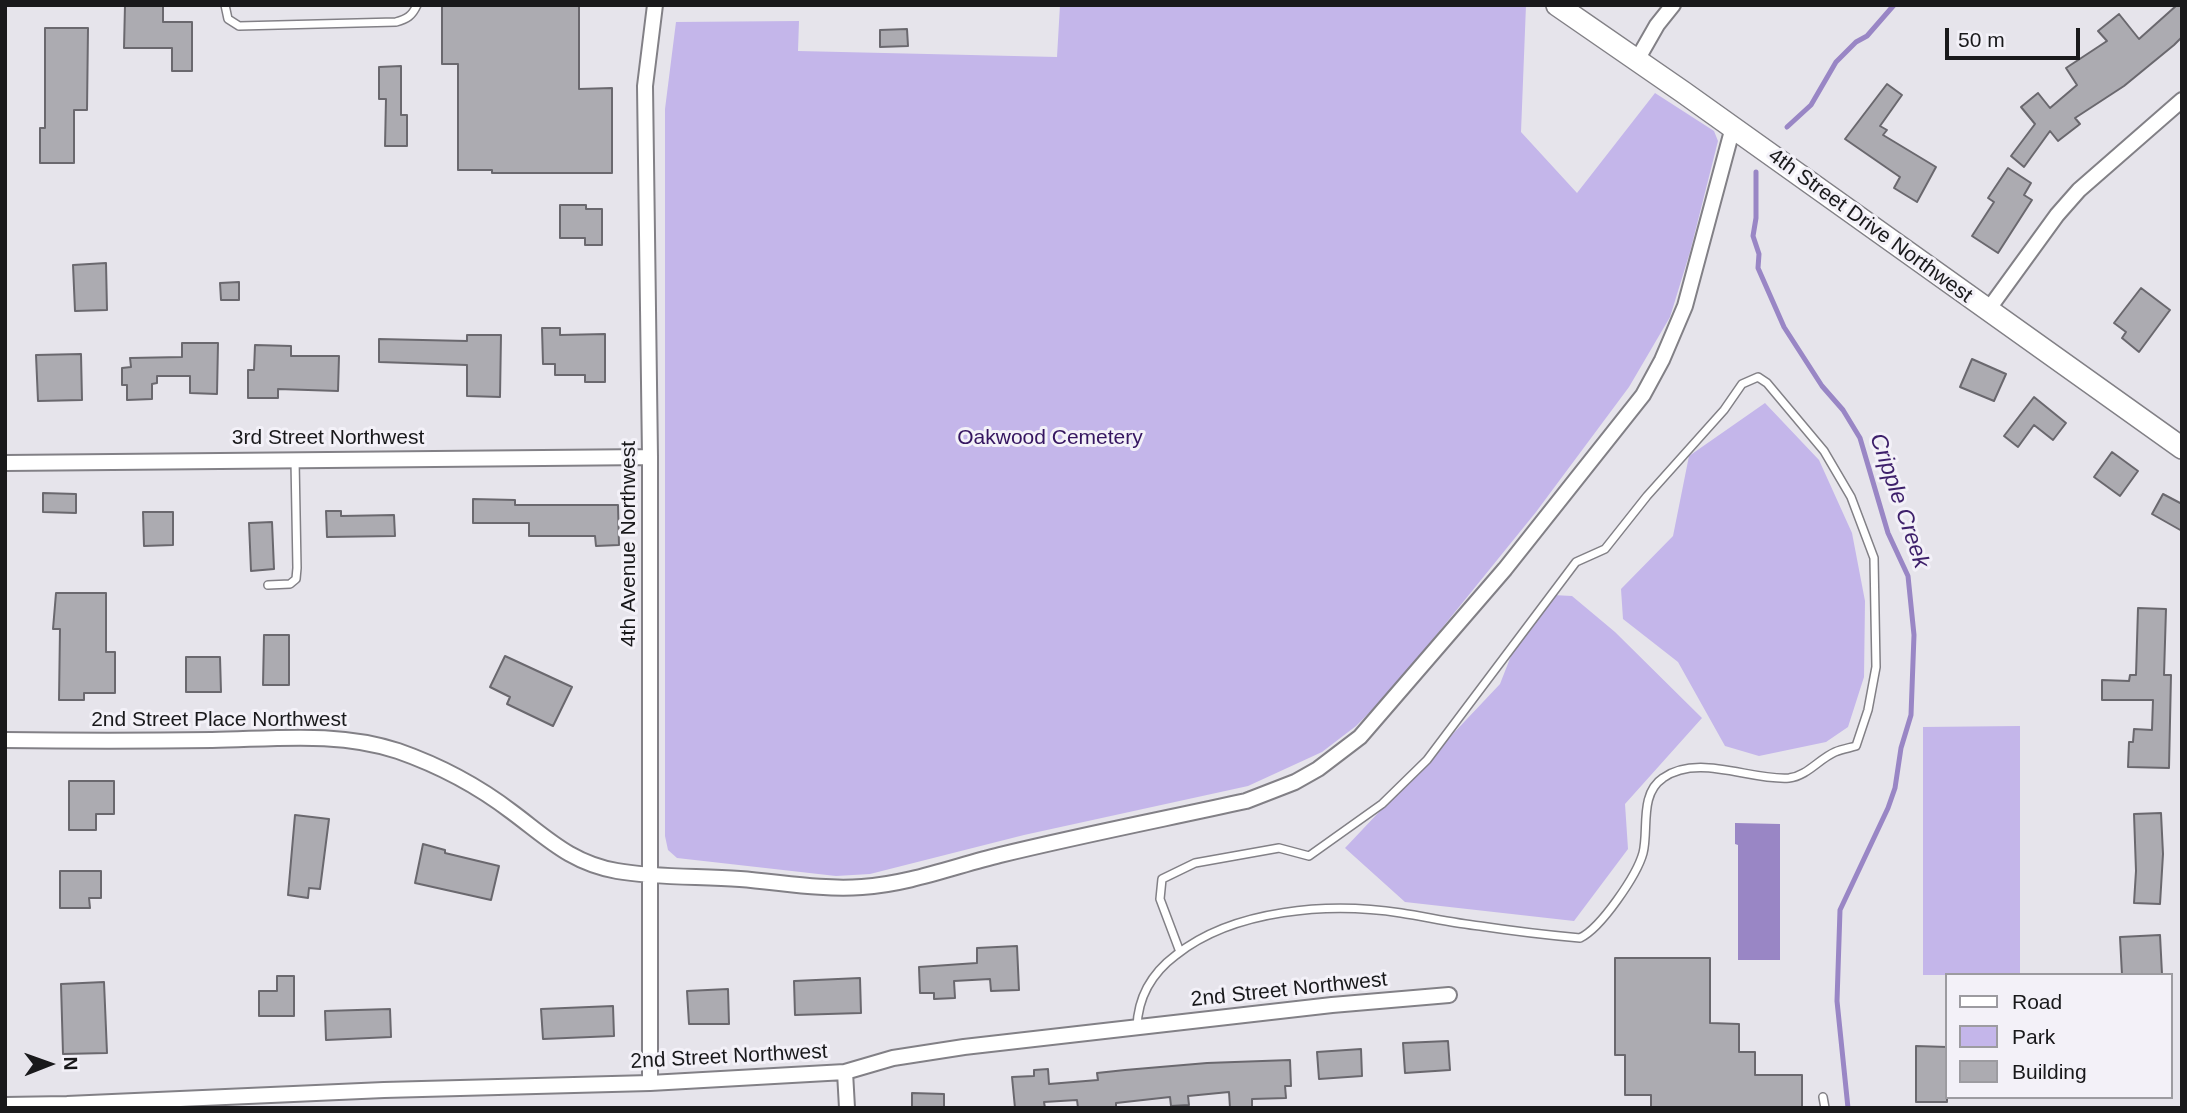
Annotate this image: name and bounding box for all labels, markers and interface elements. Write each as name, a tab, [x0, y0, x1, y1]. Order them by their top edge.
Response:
scale bar	[1949, 14, 2084, 58]
text: 50 m	[1958, 28, 2005, 51]
street label: 4th Street Drive Northwest	[1763, 143, 1977, 309]
street label: 3rd Street Northwest	[232, 425, 424, 451]
park label: Oakwood Cemetery	[957, 425, 1143, 451]
water label: Cripple Creek	[1863, 430, 1935, 572]
street label: 4th Avenue Northwest	[616, 441, 642, 647]
street label: 2nd Street Place Northwest	[91, 707, 347, 733]
street label: 2nd Street Northwest	[1190, 967, 1388, 1013]
legend	[1946, 973, 2173, 1099]
text: Road	[2012, 990, 2062, 1013]
text: Park	[2012, 1025, 2055, 1048]
north arrow	[14, 1029, 84, 1099]
street label: 2nd Street Northwest	[630, 1039, 828, 1075]
text: N	[60, 1057, 81, 1071]
text: Building	[2012, 1060, 2087, 1083]

